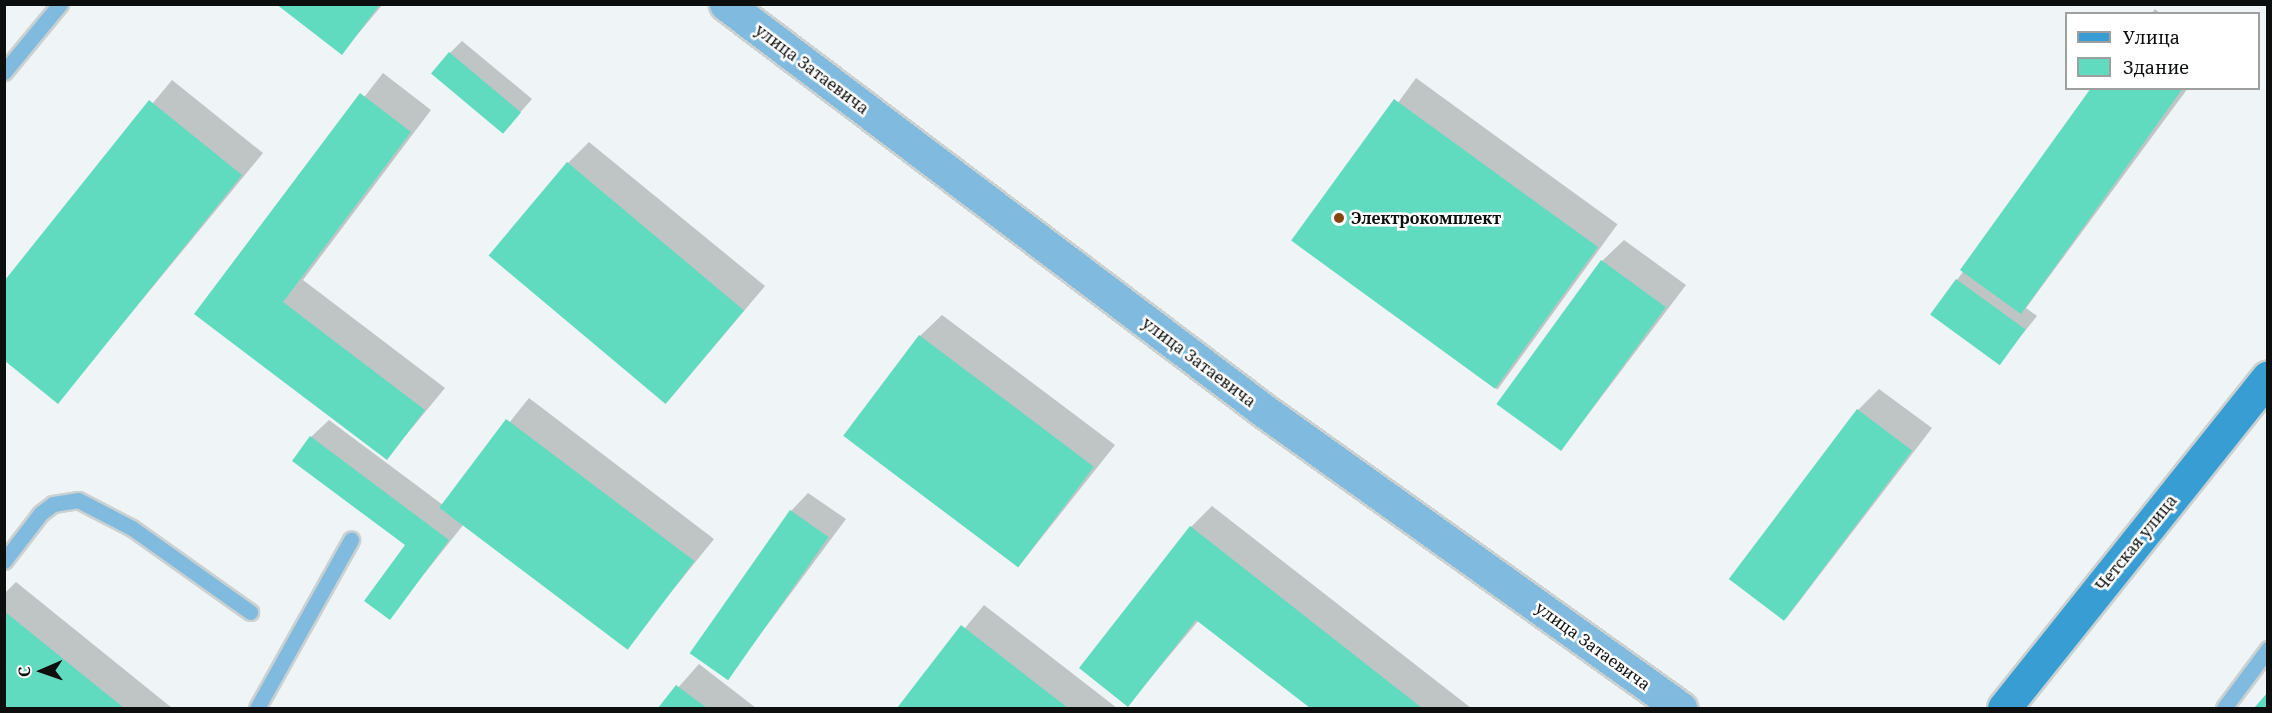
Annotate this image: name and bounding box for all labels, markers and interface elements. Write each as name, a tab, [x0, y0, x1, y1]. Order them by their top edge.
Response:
legend	[2065, 12, 2260, 90]
street label: улица Затаевича	[751, 20, 873, 118]
text: Улица	[2123, 25, 2180, 49]
text: Здание	[2123, 55, 2189, 79]
place label: Электрокомплект	[1351, 208, 1501, 228]
marker: Электрокомплект	[1332, 211, 1346, 225]
street label: улица Затаевича	[1138, 313, 1260, 411]
street label: Четская улица	[2091, 491, 2181, 595]
street label: улица Затаевича	[1532, 598, 1654, 694]
north arrow	[12, 641, 72, 701]
text: С	[13, 666, 35, 677]

